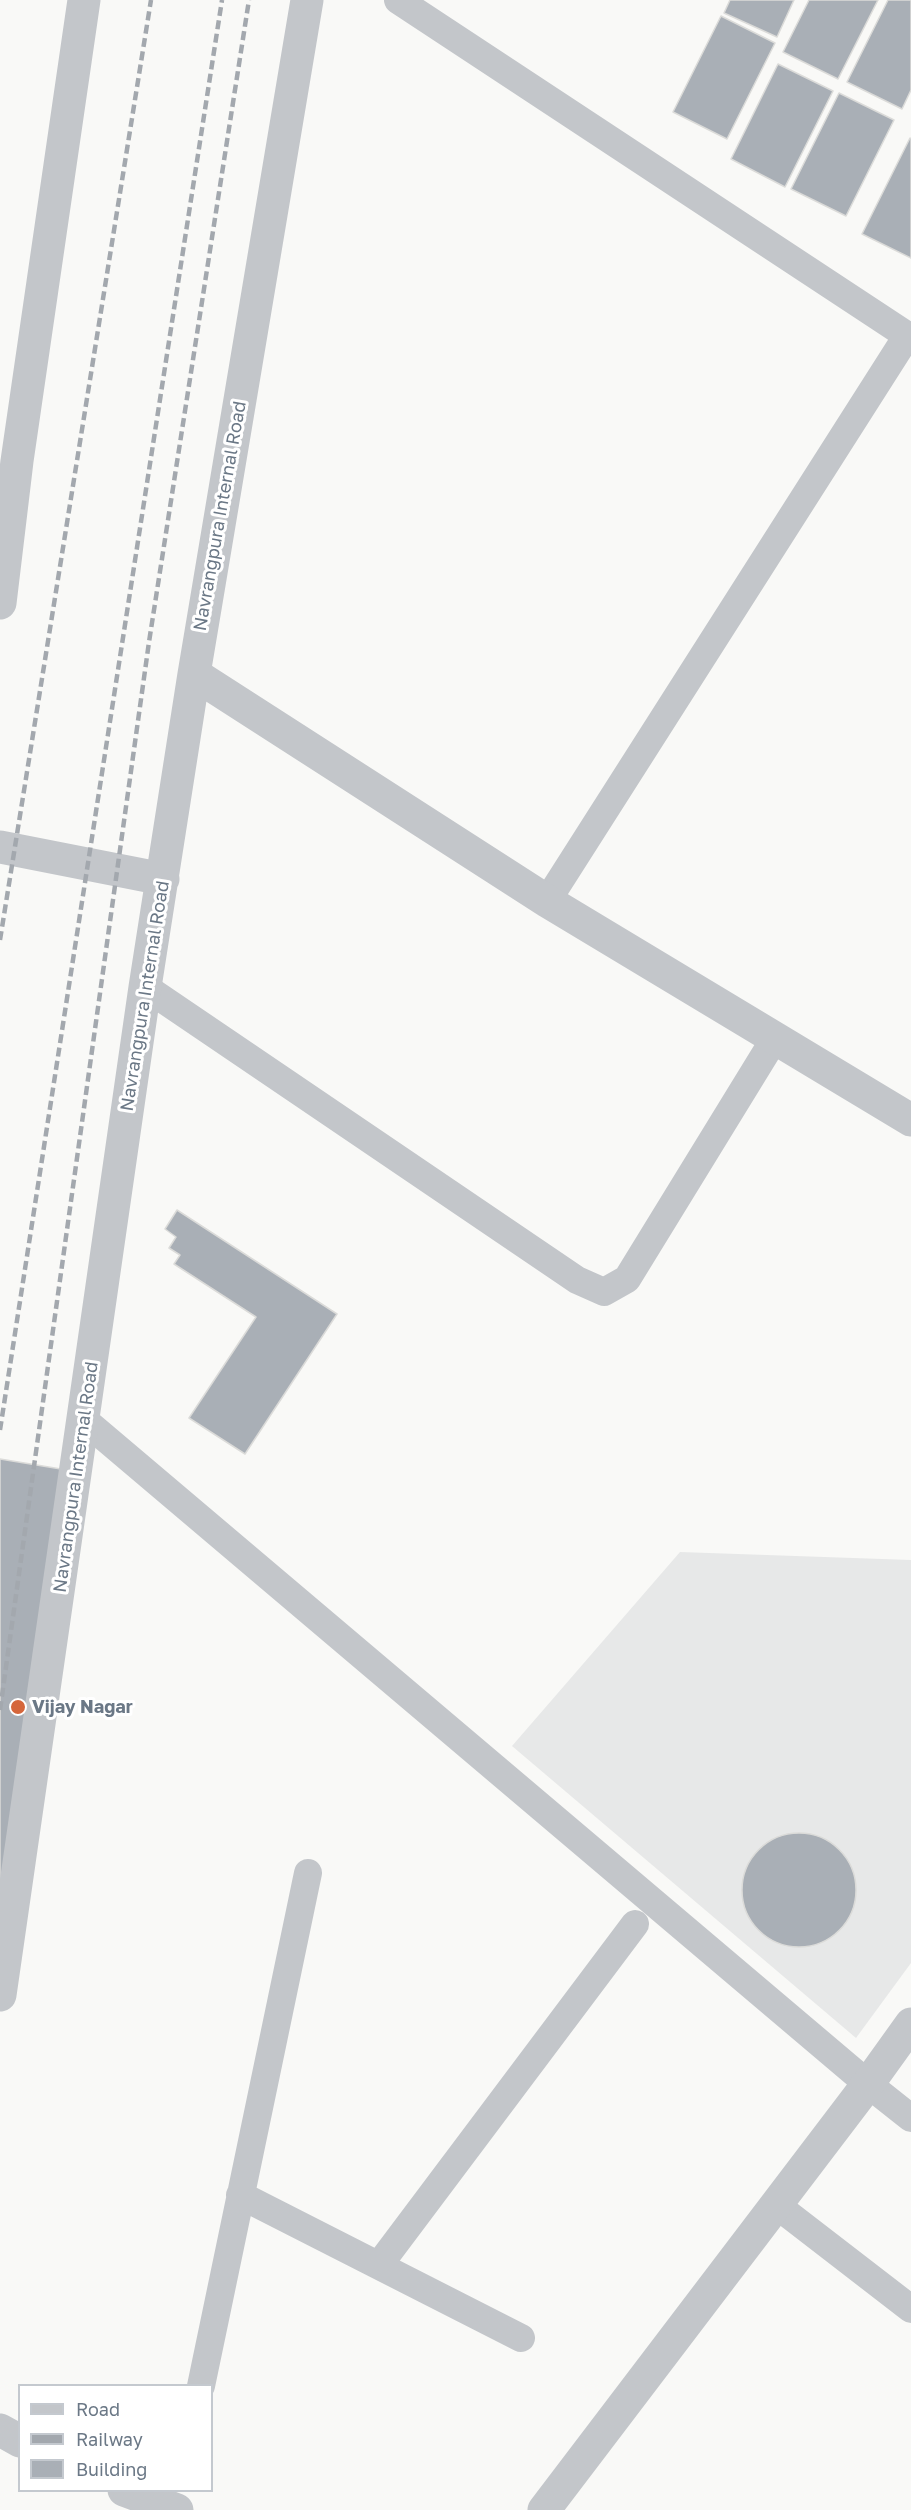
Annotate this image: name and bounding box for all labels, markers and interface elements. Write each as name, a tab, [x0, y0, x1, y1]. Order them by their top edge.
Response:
street label: Navrangpura Internal Road	[189, 399, 251, 633]
street label: Navrangpura Internal Road	[116, 879, 174, 1113]
street label: Navrangpura Internal Road	[49, 1360, 103, 1594]
place label: Vijay Nagar	[32, 1696, 133, 1718]
marker: Vijay Nagar	[9, 1698, 27, 1716]
legend	[18, 2384, 213, 2492]
text: Road	[76, 2398, 120, 2420]
text: Railway	[76, 2428, 143, 2450]
text: Building	[76, 2458, 147, 2480]

